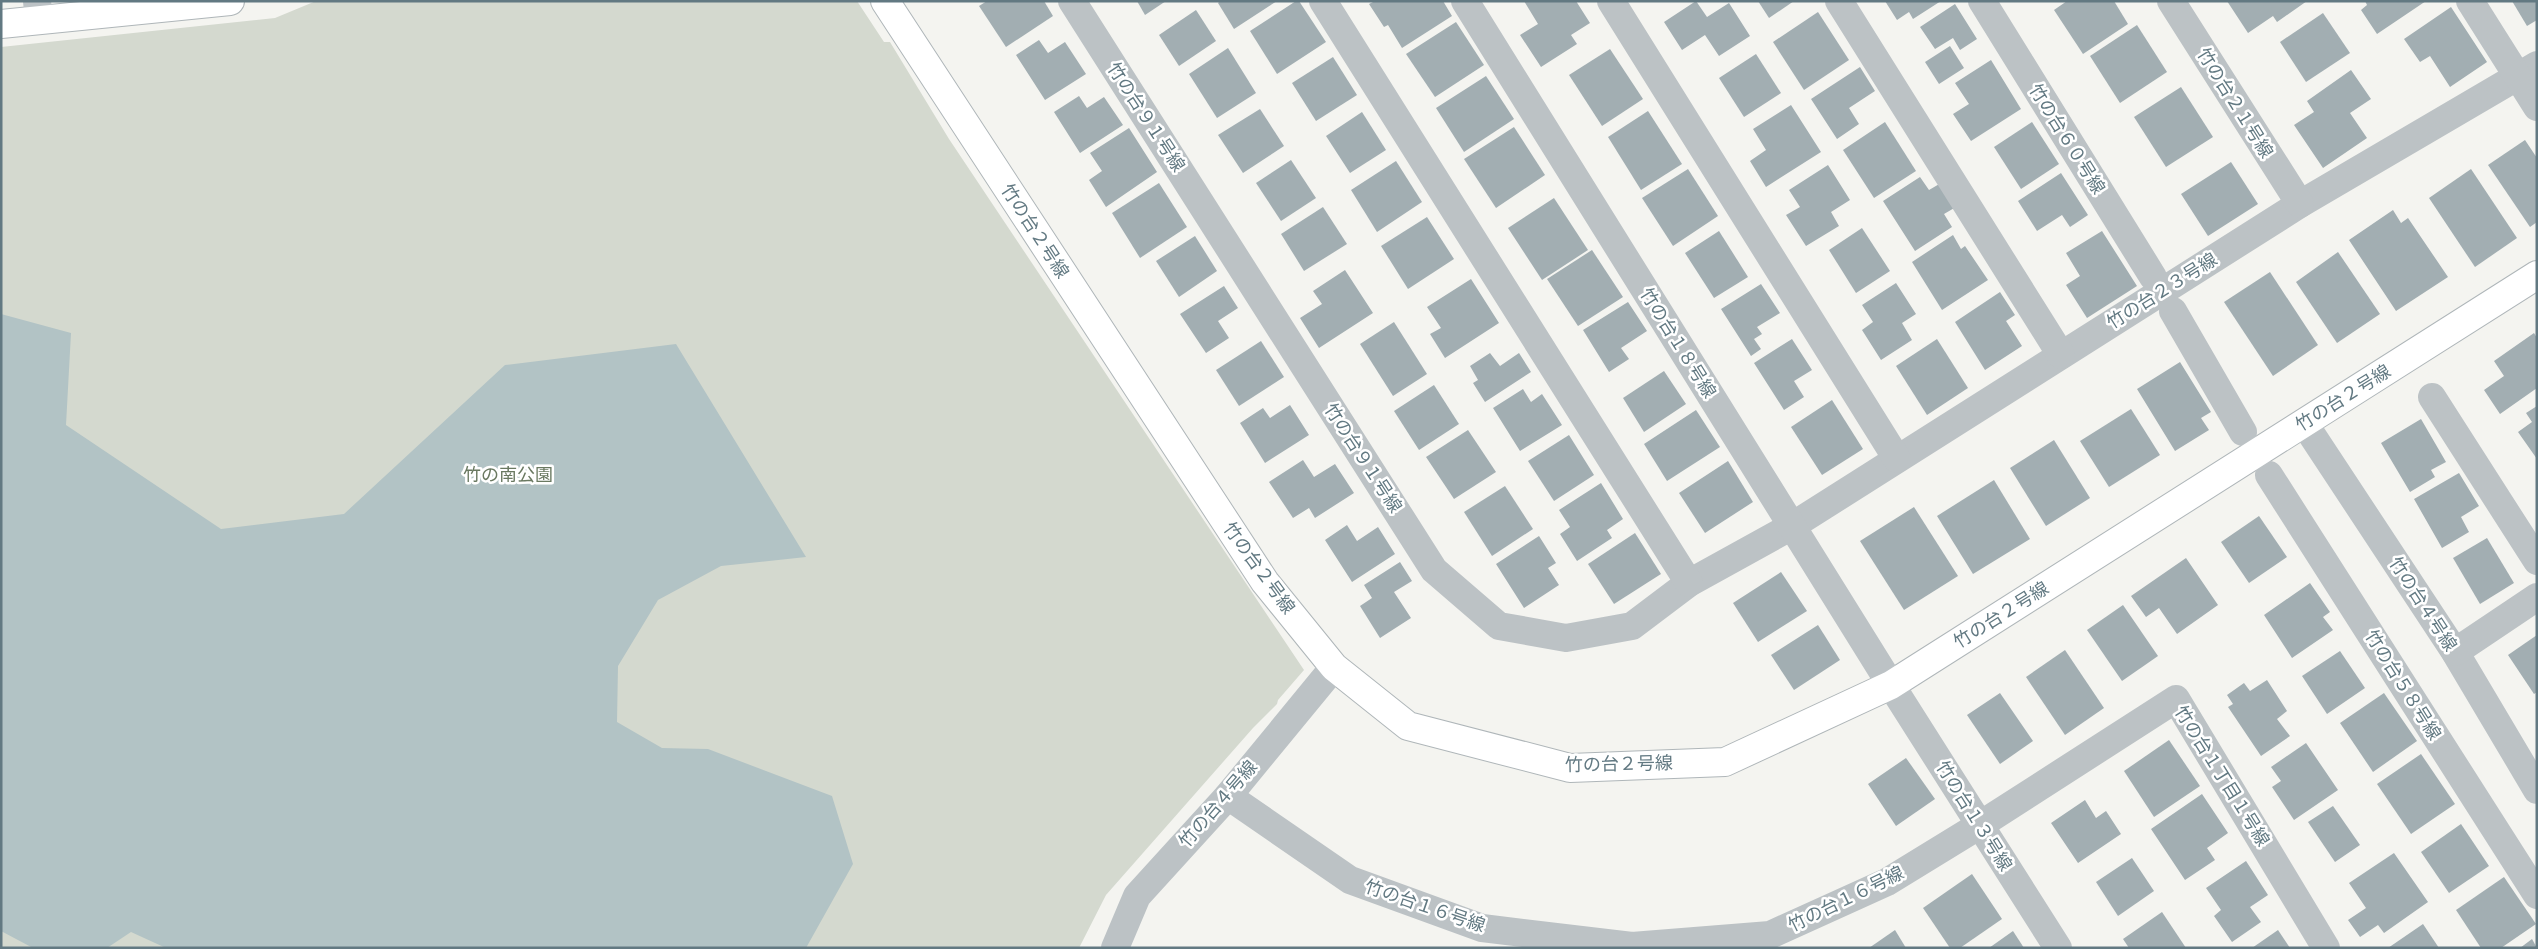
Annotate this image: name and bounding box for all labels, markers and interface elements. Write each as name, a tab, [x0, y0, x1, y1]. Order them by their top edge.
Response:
street label: 竹の台２１号線	[2193, 44, 2278, 162]
street label: 竹の台９１号線	[1103, 58, 1190, 175]
street label: 竹の台６０号線	[2025, 80, 2110, 198]
street label: 竹の台２号線	[997, 180, 1074, 282]
street label: 竹の台２３号線	[2103, 248, 2221, 333]
street label: 竹の台１８号線	[1636, 284, 1721, 402]
street label: 竹の台２号線	[2291, 360, 2394, 435]
street label: 竹の台９１号線	[1320, 399, 1407, 516]
park label: 竹の南公園	[463, 464, 553, 485]
street label: 竹の台２号線	[1219, 518, 1300, 618]
street label: 竹の台４号線	[2385, 553, 2462, 655]
street label: 竹の台２号線	[1949, 577, 2052, 652]
street label: 竹の台５８号線	[2361, 626, 2446, 744]
street label: 竹の台１丁目１号線	[2171, 701, 2274, 850]
street label: 竹の台２号線	[1565, 752, 1673, 775]
street label: 竹の台４号線	[1174, 756, 1261, 851]
street label: 竹の台１３号線	[1932, 757, 2017, 875]
street label: 竹の台１６号線	[1785, 861, 1907, 936]
street label: 竹の台１６号線	[1362, 875, 1488, 936]

